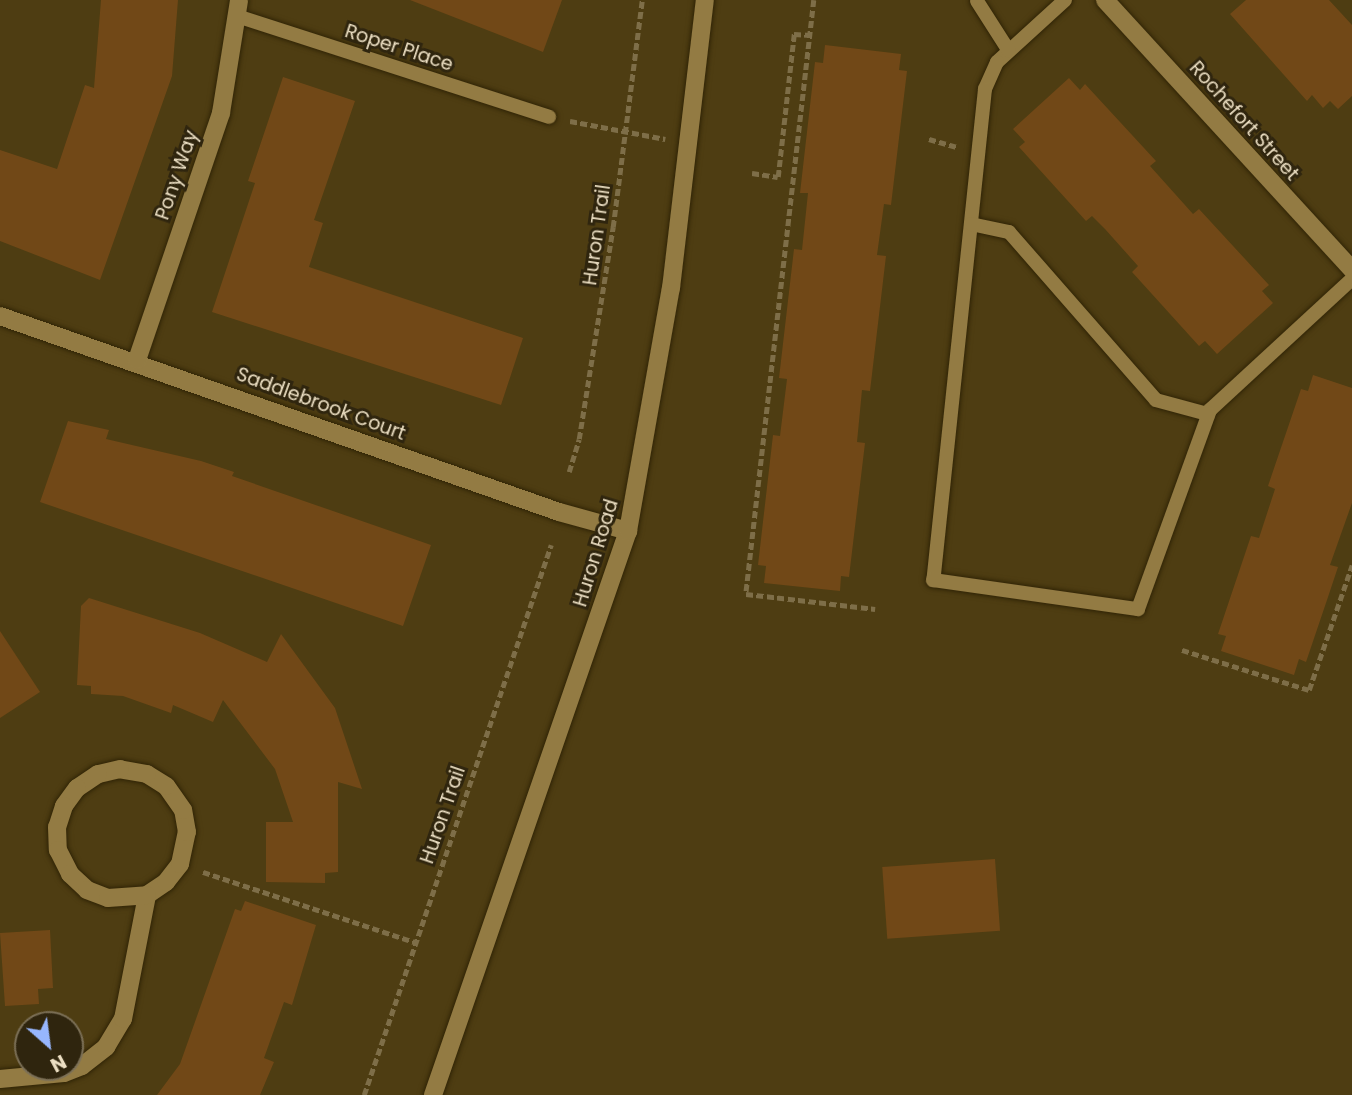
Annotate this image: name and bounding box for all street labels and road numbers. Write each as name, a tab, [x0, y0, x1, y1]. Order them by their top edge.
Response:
street label: Roper Place	[342, 20, 456, 76]
street label: Rochefort Street	[1185, 57, 1303, 185]
street label: Pony Way	[151, 127, 203, 223]
street label: Huron Trail	[579, 183, 615, 287]
street label: Saddlebrook Court	[233, 363, 409, 445]
street label: Huron Road	[569, 497, 623, 609]
street label: Huron Trail	[416, 763, 470, 867]

